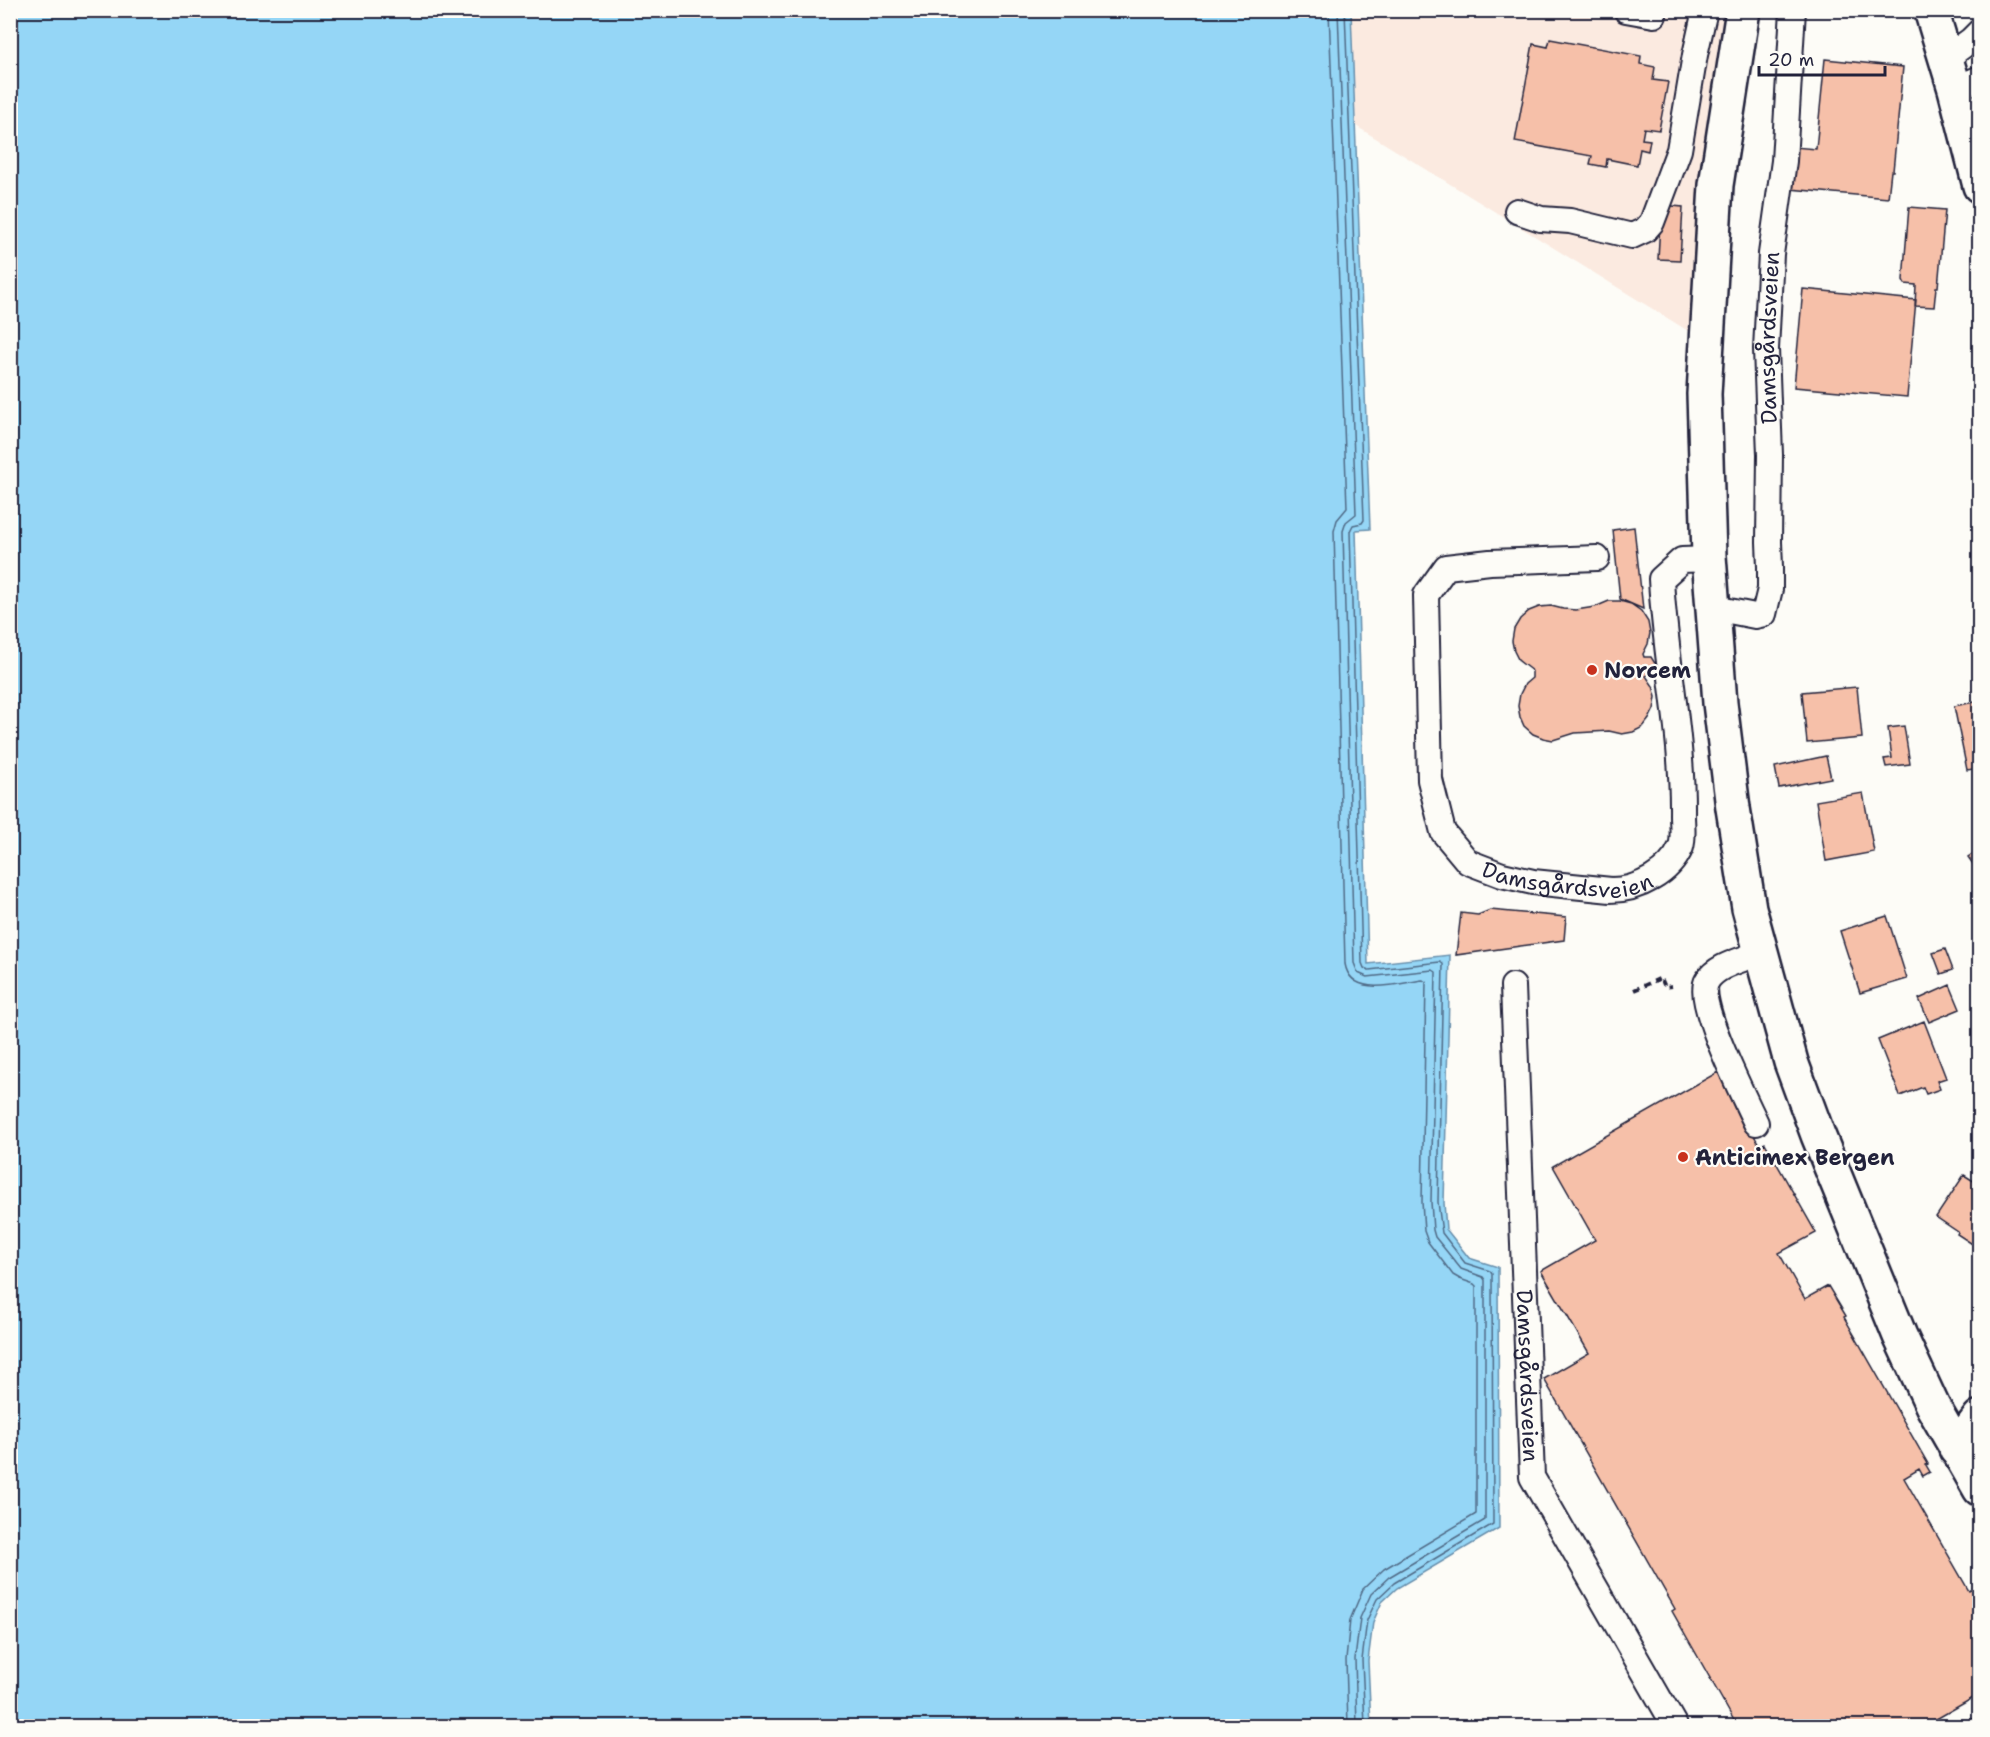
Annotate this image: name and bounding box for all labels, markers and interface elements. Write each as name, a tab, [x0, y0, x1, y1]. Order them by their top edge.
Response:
scale bar	[1759, 39, 1885, 77]
text: 20 m	[1768, 48, 1814, 72]
street label: Damsgårdsveien	[1752, 251, 1786, 425]
place label: Norcem	[1604, 656, 1691, 685]
marker: Norcem	[1585, 663, 1599, 677]
street label: Damsgårdsveien	[1478, 855, 1658, 905]
place label: Anticimex Bergen	[1695, 1143, 1895, 1172]
marker: Anticimex Bergen	[1676, 1150, 1690, 1164]
street label: Damsgårdsveien	[1510, 1289, 1545, 1463]

